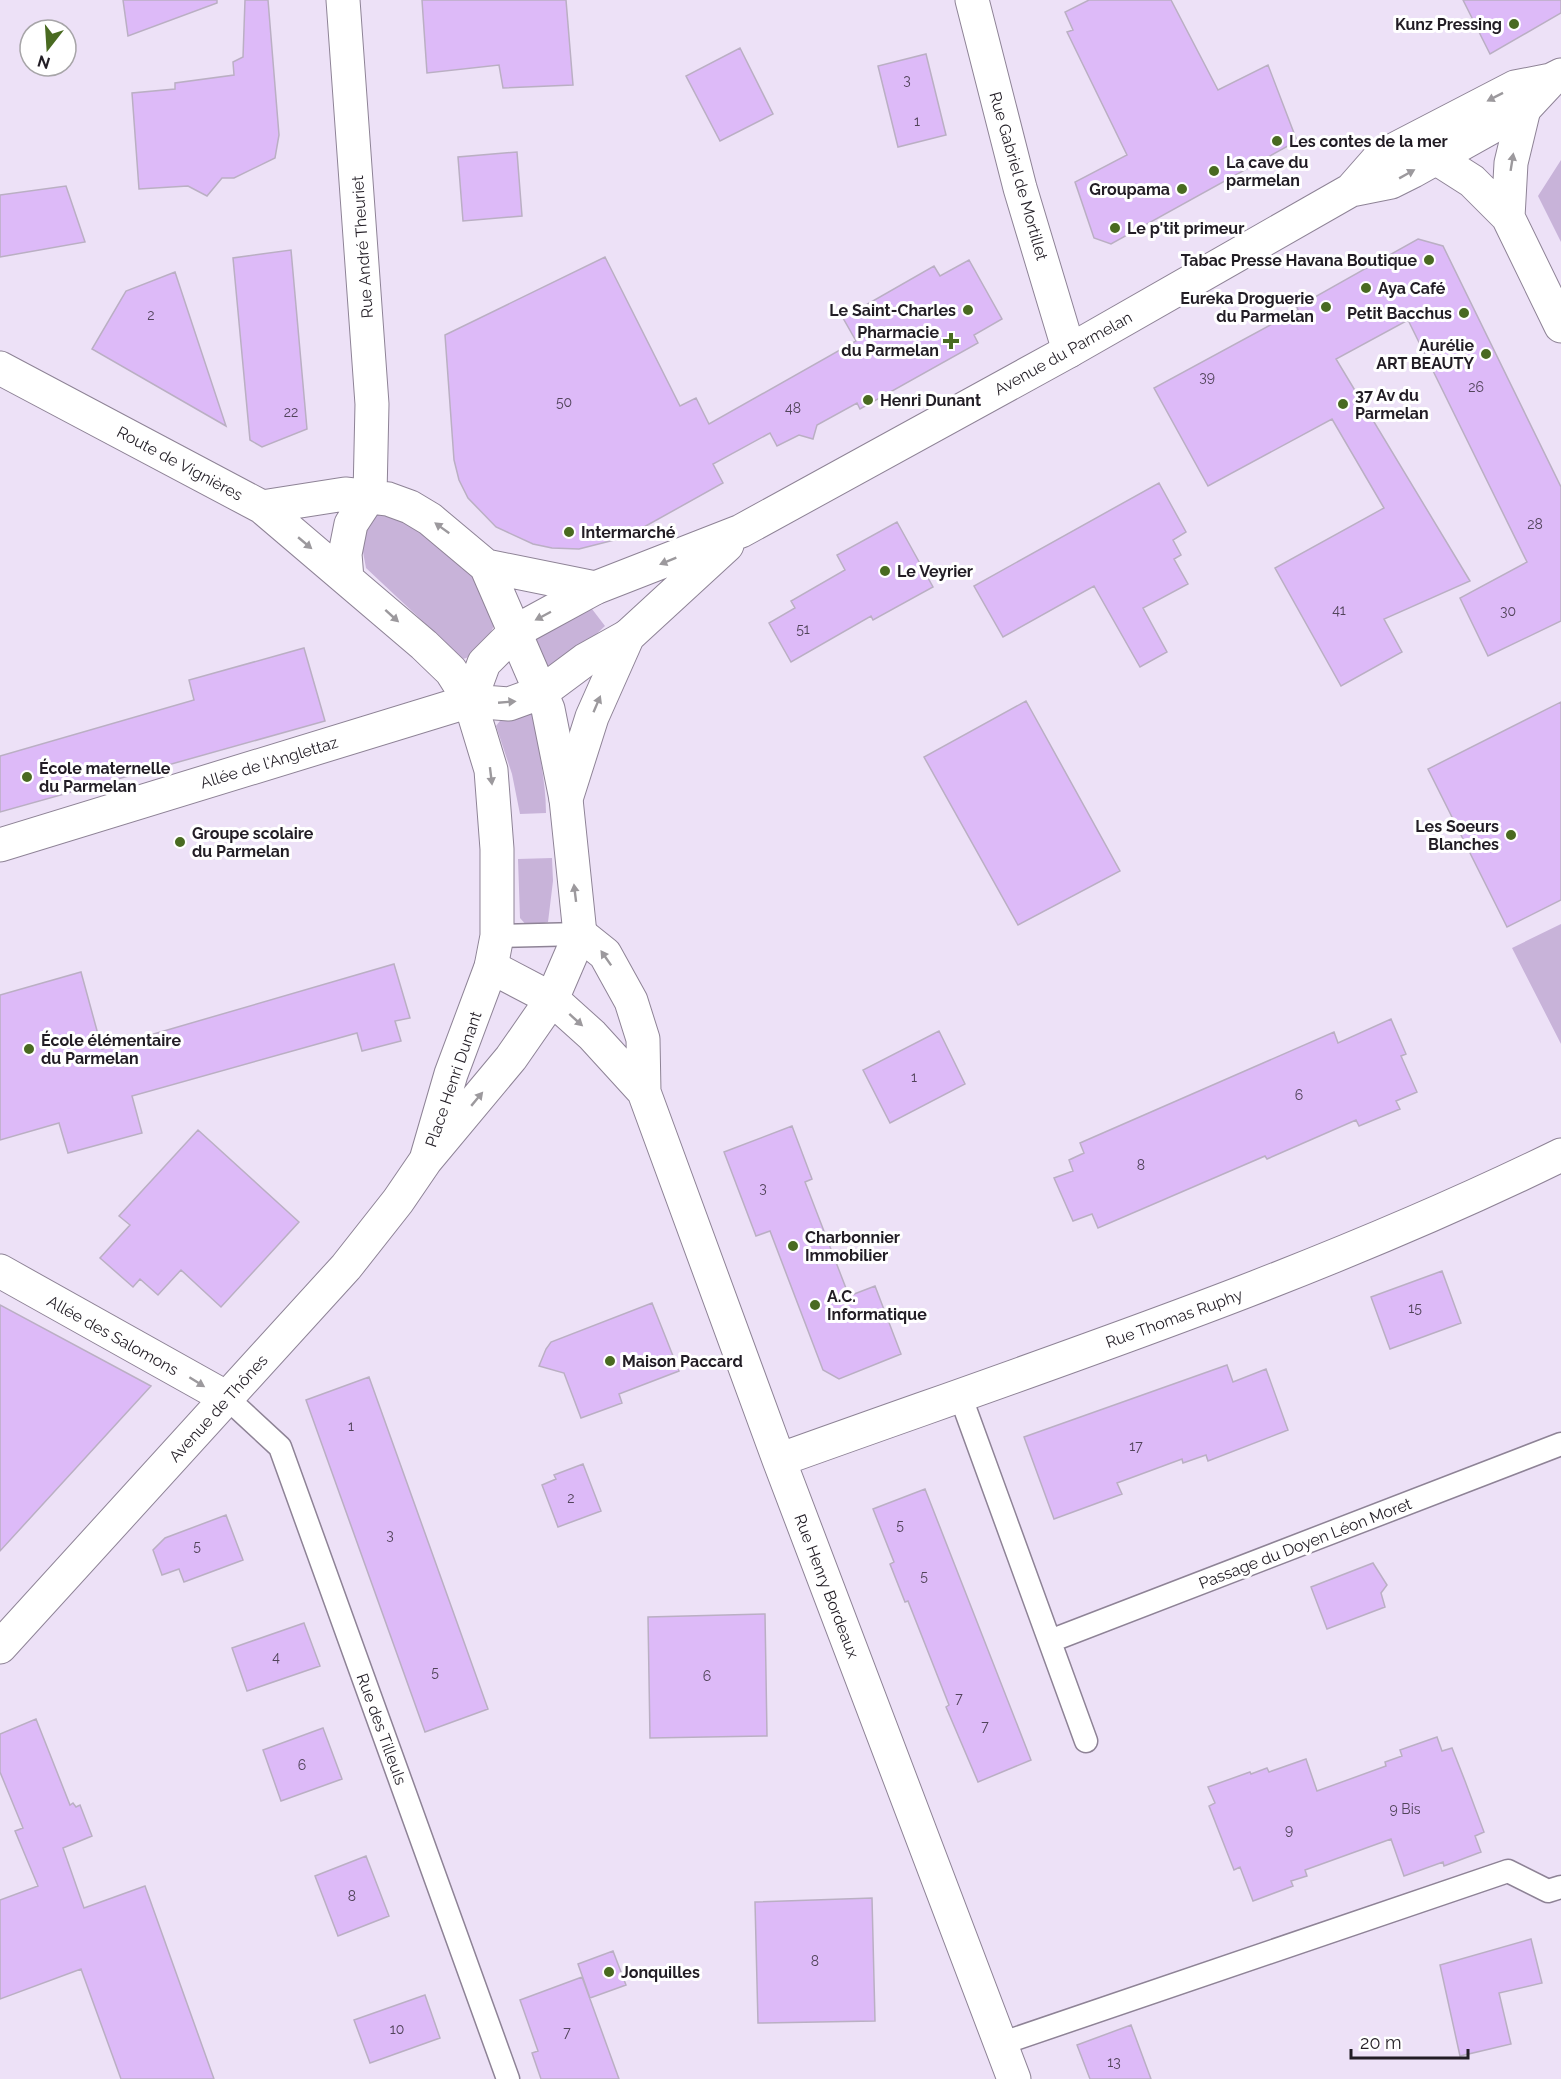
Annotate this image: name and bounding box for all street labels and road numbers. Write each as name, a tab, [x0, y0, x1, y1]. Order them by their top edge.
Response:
street label: Rue Gabriel de Mortillet	[985, 90, 1052, 263]
street label: Rue André Theuriet	[348, 174, 377, 319]
street label: Avenue du Parmelan	[991, 308, 1135, 399]
street label: Route de Vignières	[114, 422, 246, 505]
street label: Allée de l'Anglettaz	[198, 732, 340, 792]
street label: Place Henri Dunant	[421, 1008, 486, 1150]
street label: Rue Thomas Ruphy	[1103, 1285, 1245, 1352]
street label: Allée des Salomons	[44, 1291, 182, 1380]
street label: Avenue de Thônes	[165, 1350, 272, 1466]
street label: Passage du Doyen Léon Moret	[1196, 1494, 1415, 1593]
street label: Rue Henry Bordeaux	[790, 1511, 863, 1661]
street label: Rue des Tilleuls	[353, 1671, 411, 1788]

